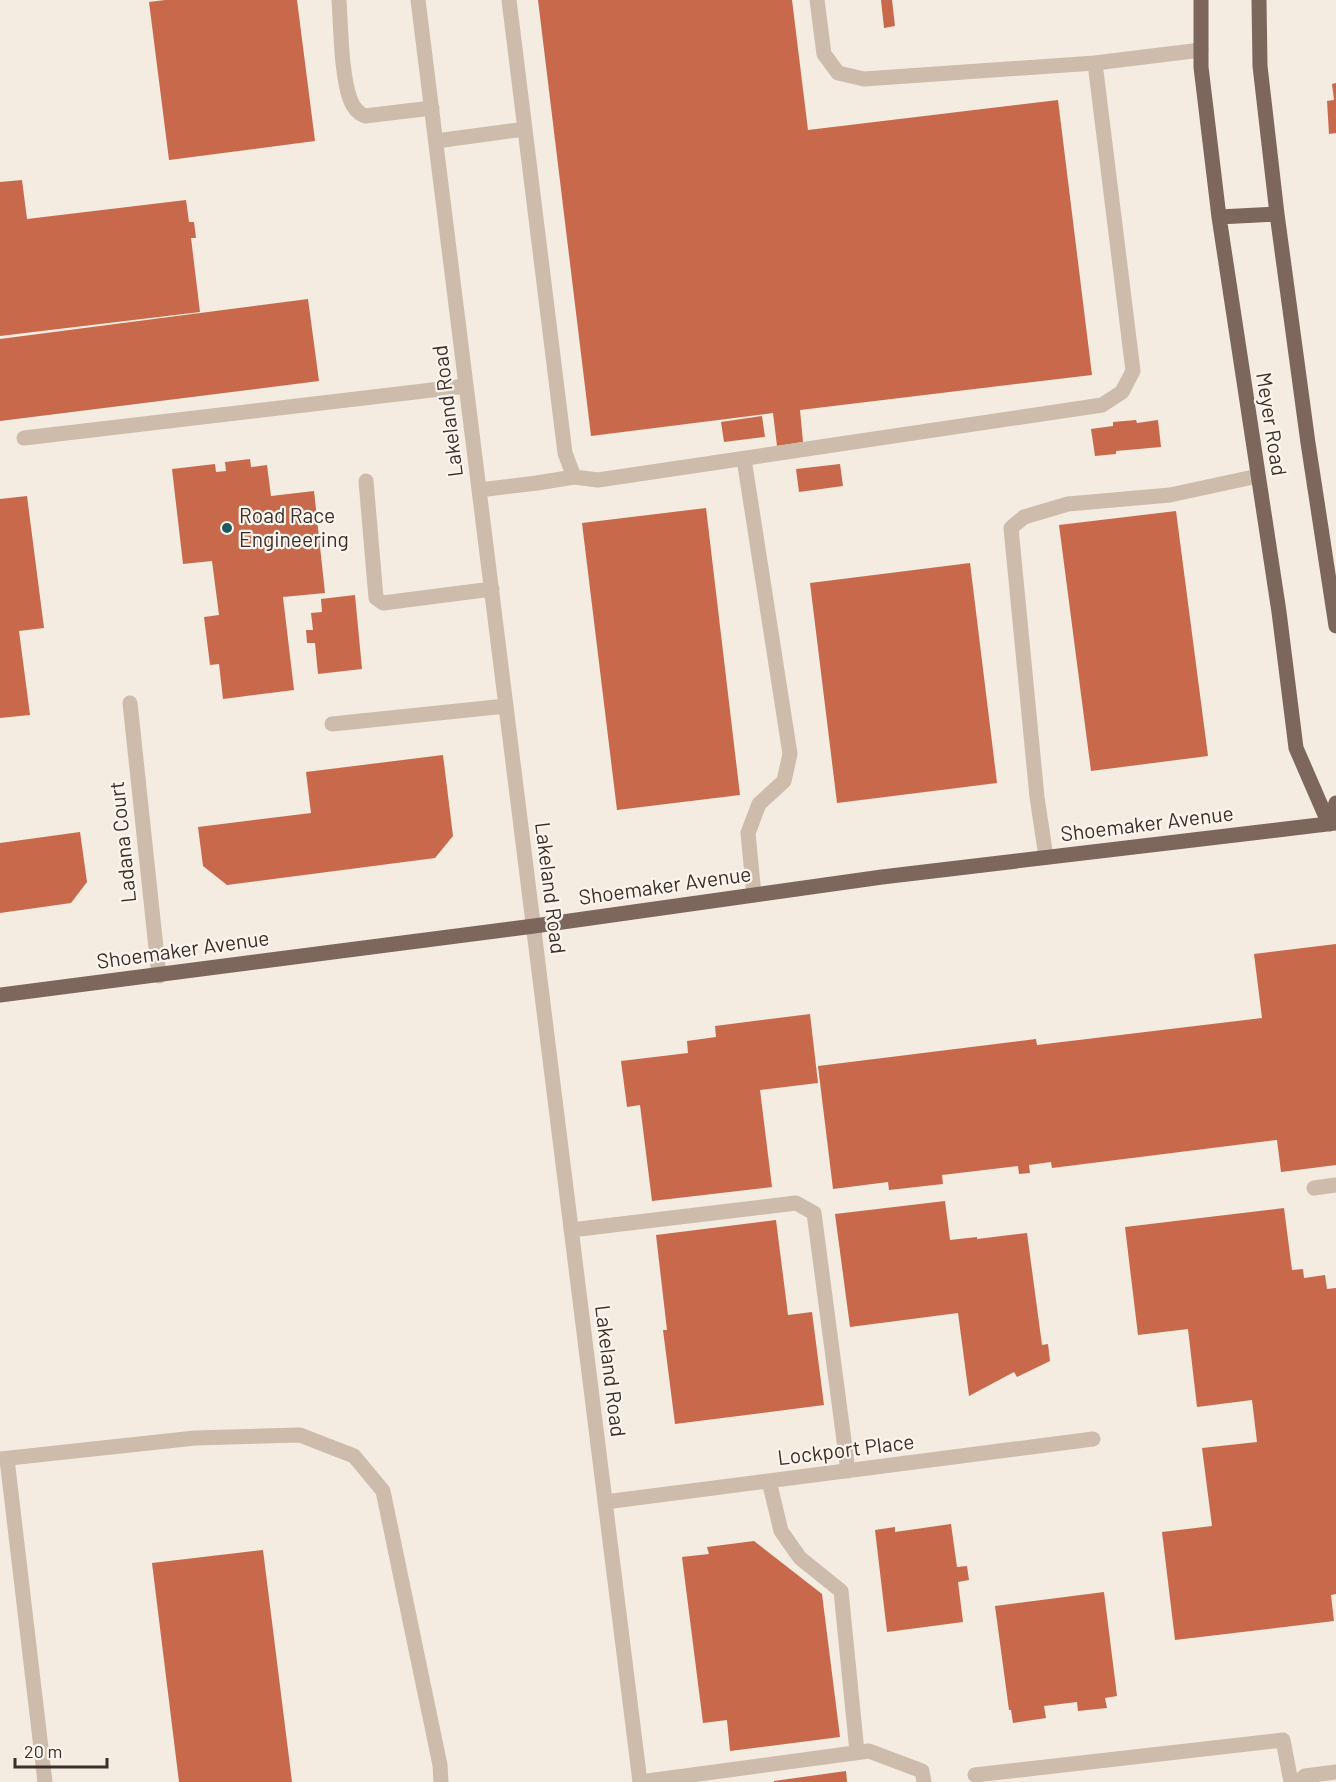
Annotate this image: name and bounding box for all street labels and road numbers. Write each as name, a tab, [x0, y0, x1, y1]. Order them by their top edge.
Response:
street label: Lakeland Road	[426, 344, 467, 479]
street label: Meyer Road	[1252, 370, 1293, 477]
street label: Ladana Court	[103, 780, 140, 904]
street label: Shoemaker Avenue	[1059, 799, 1235, 846]
street label: Lakeland Road	[531, 820, 572, 955]
street label: Shoemaker Avenue	[577, 860, 753, 909]
street label: Shoemaker Avenue	[95, 924, 271, 973]
street label: Lakeland Road	[591, 1303, 632, 1438]
street label: Lockport Place	[776, 1428, 916, 1469]

